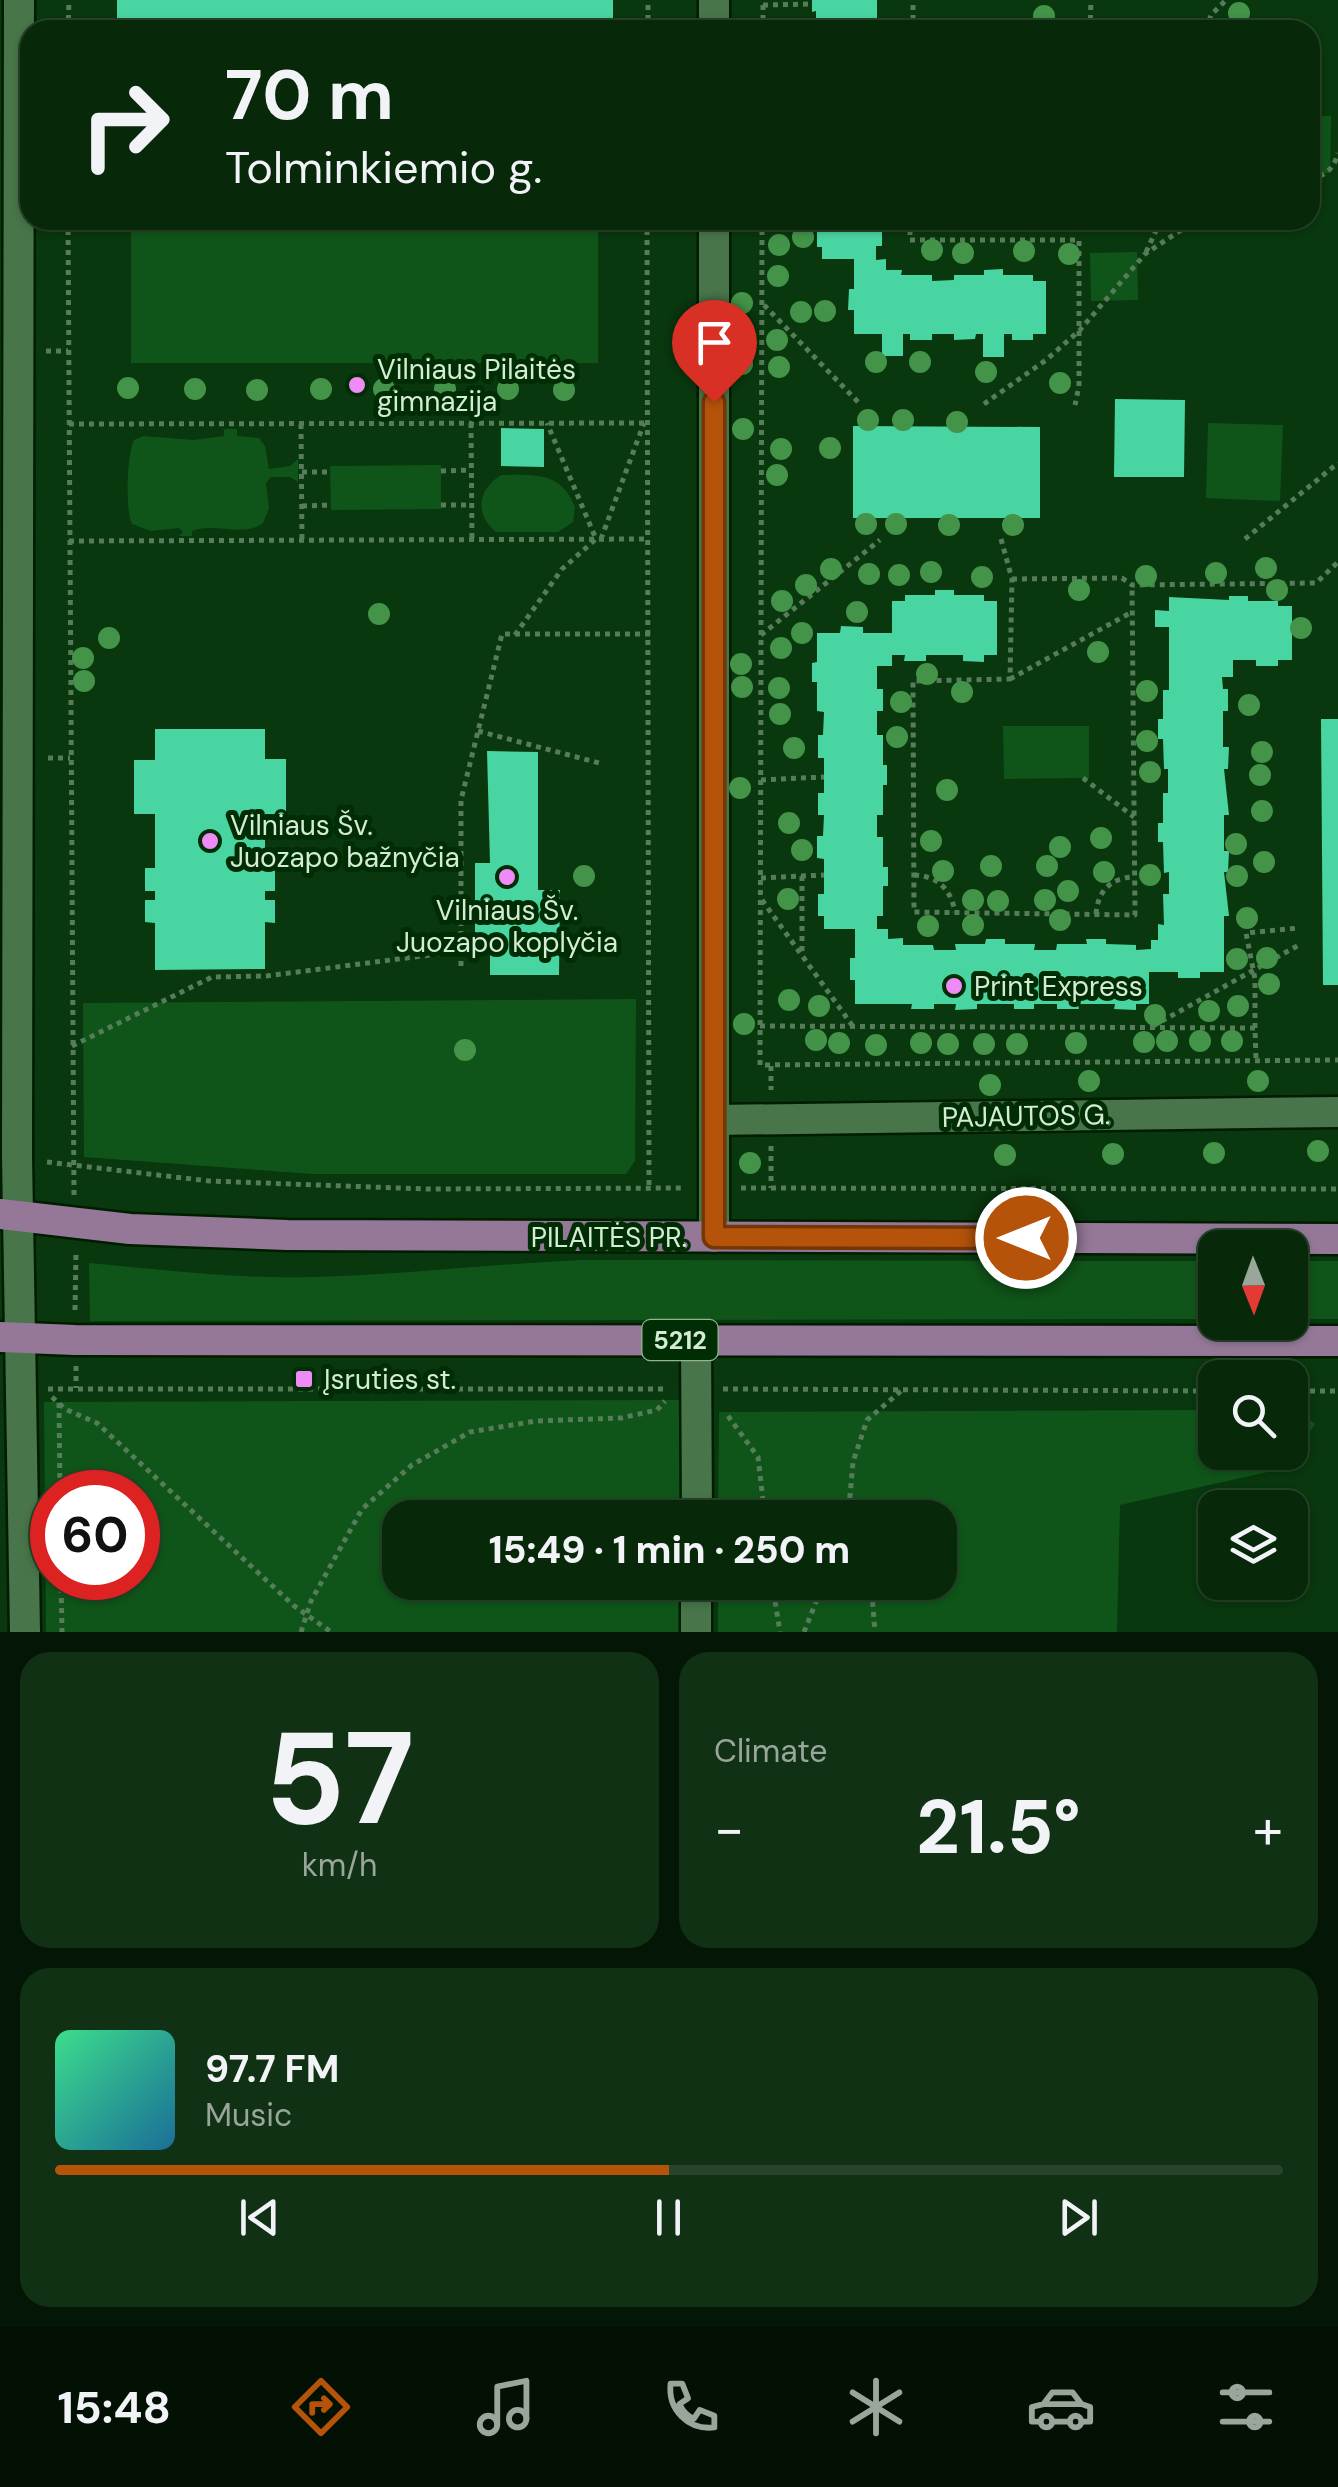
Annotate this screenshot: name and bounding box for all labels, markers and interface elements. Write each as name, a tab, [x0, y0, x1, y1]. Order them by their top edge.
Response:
text: 70 m	[225, 50, 394, 141]
icon: right	[60, 60, 190, 190]
text: Tolminkiemio g.	[225, 138, 542, 197]
pin	[672, 300, 757, 403]
icon: arrive	[687, 315, 742, 370]
place label: Vilniaus Pilaitės gimnazija	[377, 351, 576, 420]
marker: Vilniaus Pilaitės gimnazija	[346, 374, 368, 396]
place label: Vilniaus Šv. Juozapo bažnyčia	[230, 807, 460, 876]
marker: Vilniaus Šv. Juozapo bažnyčia	[199, 830, 221, 852]
marker: Vilniaus Šv. Juozapo koplyčia	[496, 866, 518, 888]
place label: Vilniaus Šv. Juozapo koplyčia	[396, 892, 618, 961]
place label: Print Express	[974, 968, 1143, 1005]
marker: Print Express	[943, 975, 965, 997]
street label: PAJAUTOS G.	[941, 1096, 1111, 1136]
position arrow	[974, 1186, 1078, 1290]
street label: PILAITĖS PR.	[531, 1219, 687, 1256]
north arrow	[1198, 1230, 1308, 1340]
map controls	[1198, 1230, 1308, 1600]
road number: 5212	[642, 1320, 718, 1360]
button: search	[1198, 1360, 1308, 1470]
place label: Įsruties st.	[323, 1361, 456, 1398]
marker: Įsruties st.	[293, 1368, 315, 1390]
speed limit sign: 60	[30, 1470, 160, 1600]
button: layers	[1198, 1490, 1308, 1600]
text: 15:49 · 1 min · 250 m	[489, 1525, 850, 1575]
text: 57	[265, 1694, 414, 1863]
text: Climate	[714, 1730, 828, 1772]
text: 21.5°	[916, 1779, 1081, 1876]
text: −	[714, 1793, 744, 1865]
text: +	[1253, 1793, 1283, 1865]
text: km/h	[302, 1844, 377, 1886]
text: 97.7 FM	[205, 2044, 339, 2094]
text: Music	[205, 2094, 292, 2136]
icon: previous	[232, 2190, 287, 2245]
icon: pause	[641, 2190, 696, 2245]
icon: next	[1051, 2190, 1106, 2245]
icon: directions	[286, 2372, 356, 2442]
icon: music	[471, 2372, 541, 2442]
icon: phone	[656, 2372, 726, 2442]
icon: climate	[841, 2372, 911, 2442]
icon: car	[1026, 2372, 1096, 2442]
icon: filters	[1211, 2372, 1281, 2442]
text: 15:48	[57, 2378, 171, 2437]

